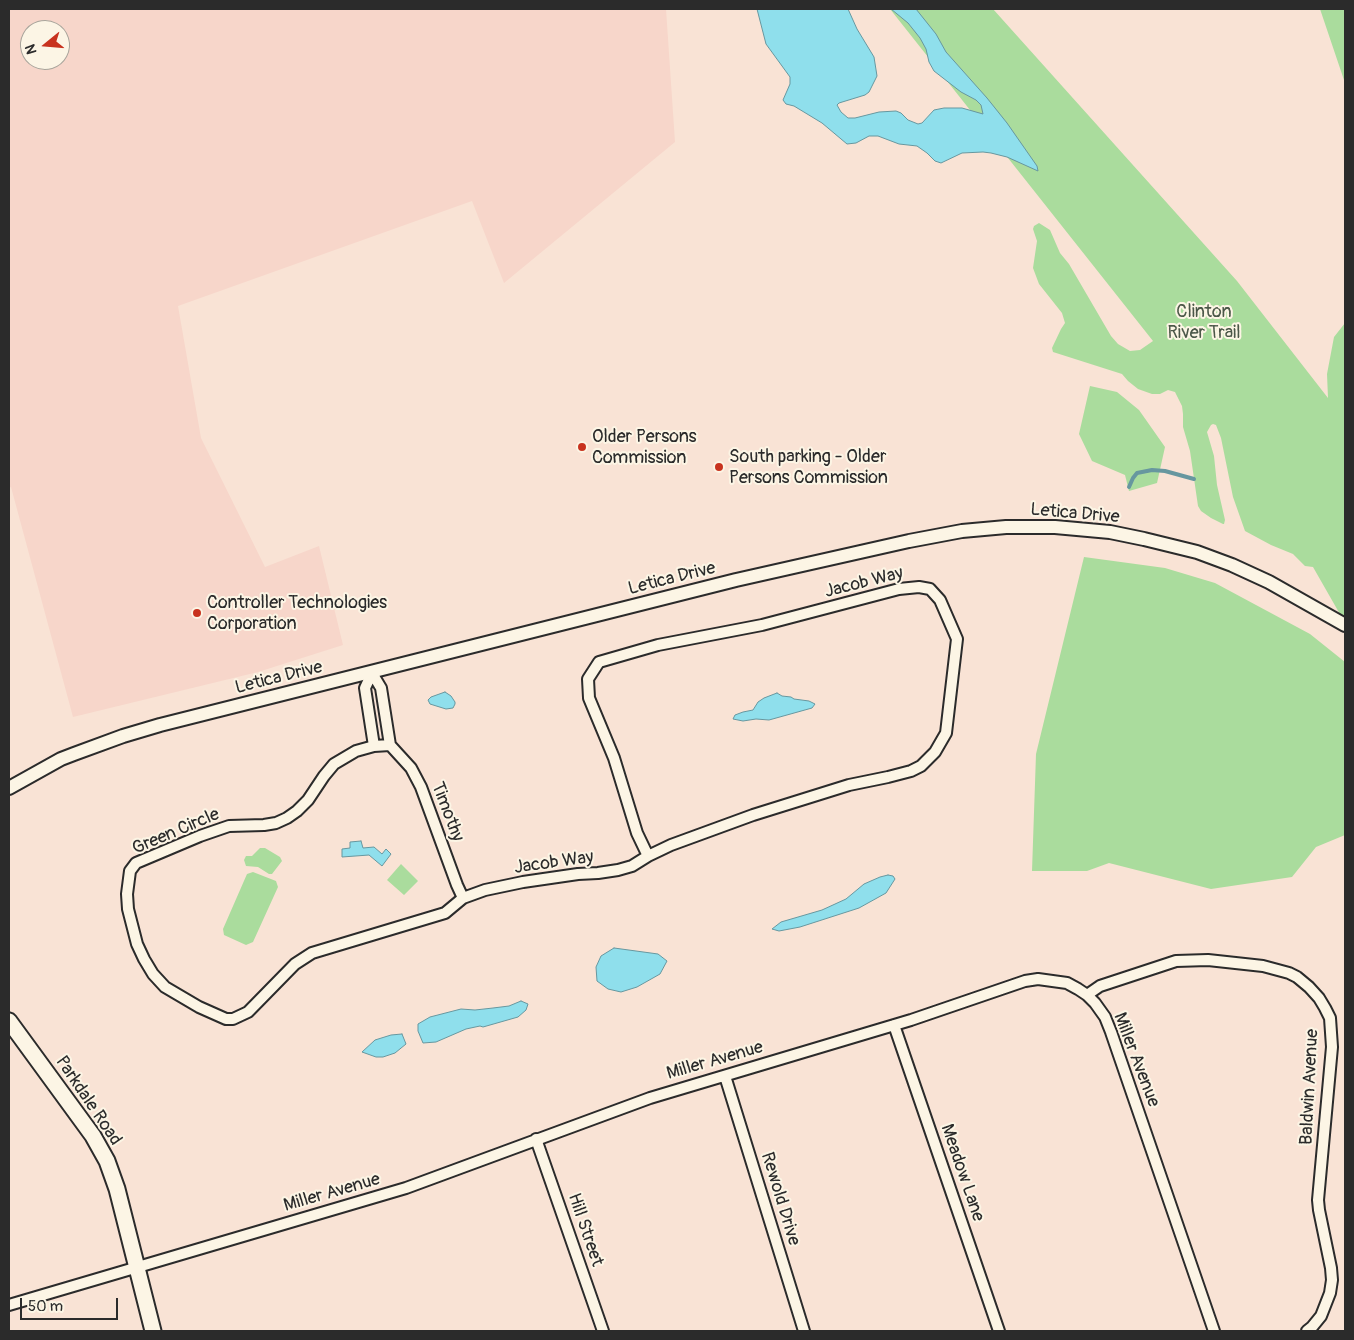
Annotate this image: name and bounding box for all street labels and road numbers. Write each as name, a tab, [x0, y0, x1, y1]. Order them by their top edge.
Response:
street label: Letica Drive	[1030, 499, 1120, 529]
street label: Letica Drive	[626, 558, 718, 600]
street label: Jacob Way	[823, 563, 905, 603]
street label: Letica Drive	[233, 657, 325, 699]
street label: Timothy	[426, 779, 468, 845]
street label: Green Circle	[129, 804, 223, 860]
street label: Jacob Way	[513, 847, 595, 879]
street label: Miller Avenue	[1108, 1010, 1164, 1110]
street label: Baldwin Avenue	[1296, 1028, 1324, 1146]
street label: Miller Avenue	[664, 1037, 766, 1085]
street label: Parkdale Road	[50, 1052, 126, 1150]
street label: Meadow Lane	[935, 1122, 989, 1224]
street label: Rewold Drive	[756, 1150, 804, 1248]
street label: Miller Avenue	[281, 1169, 383, 1217]
street label: Hill Street	[562, 1191, 608, 1269]

